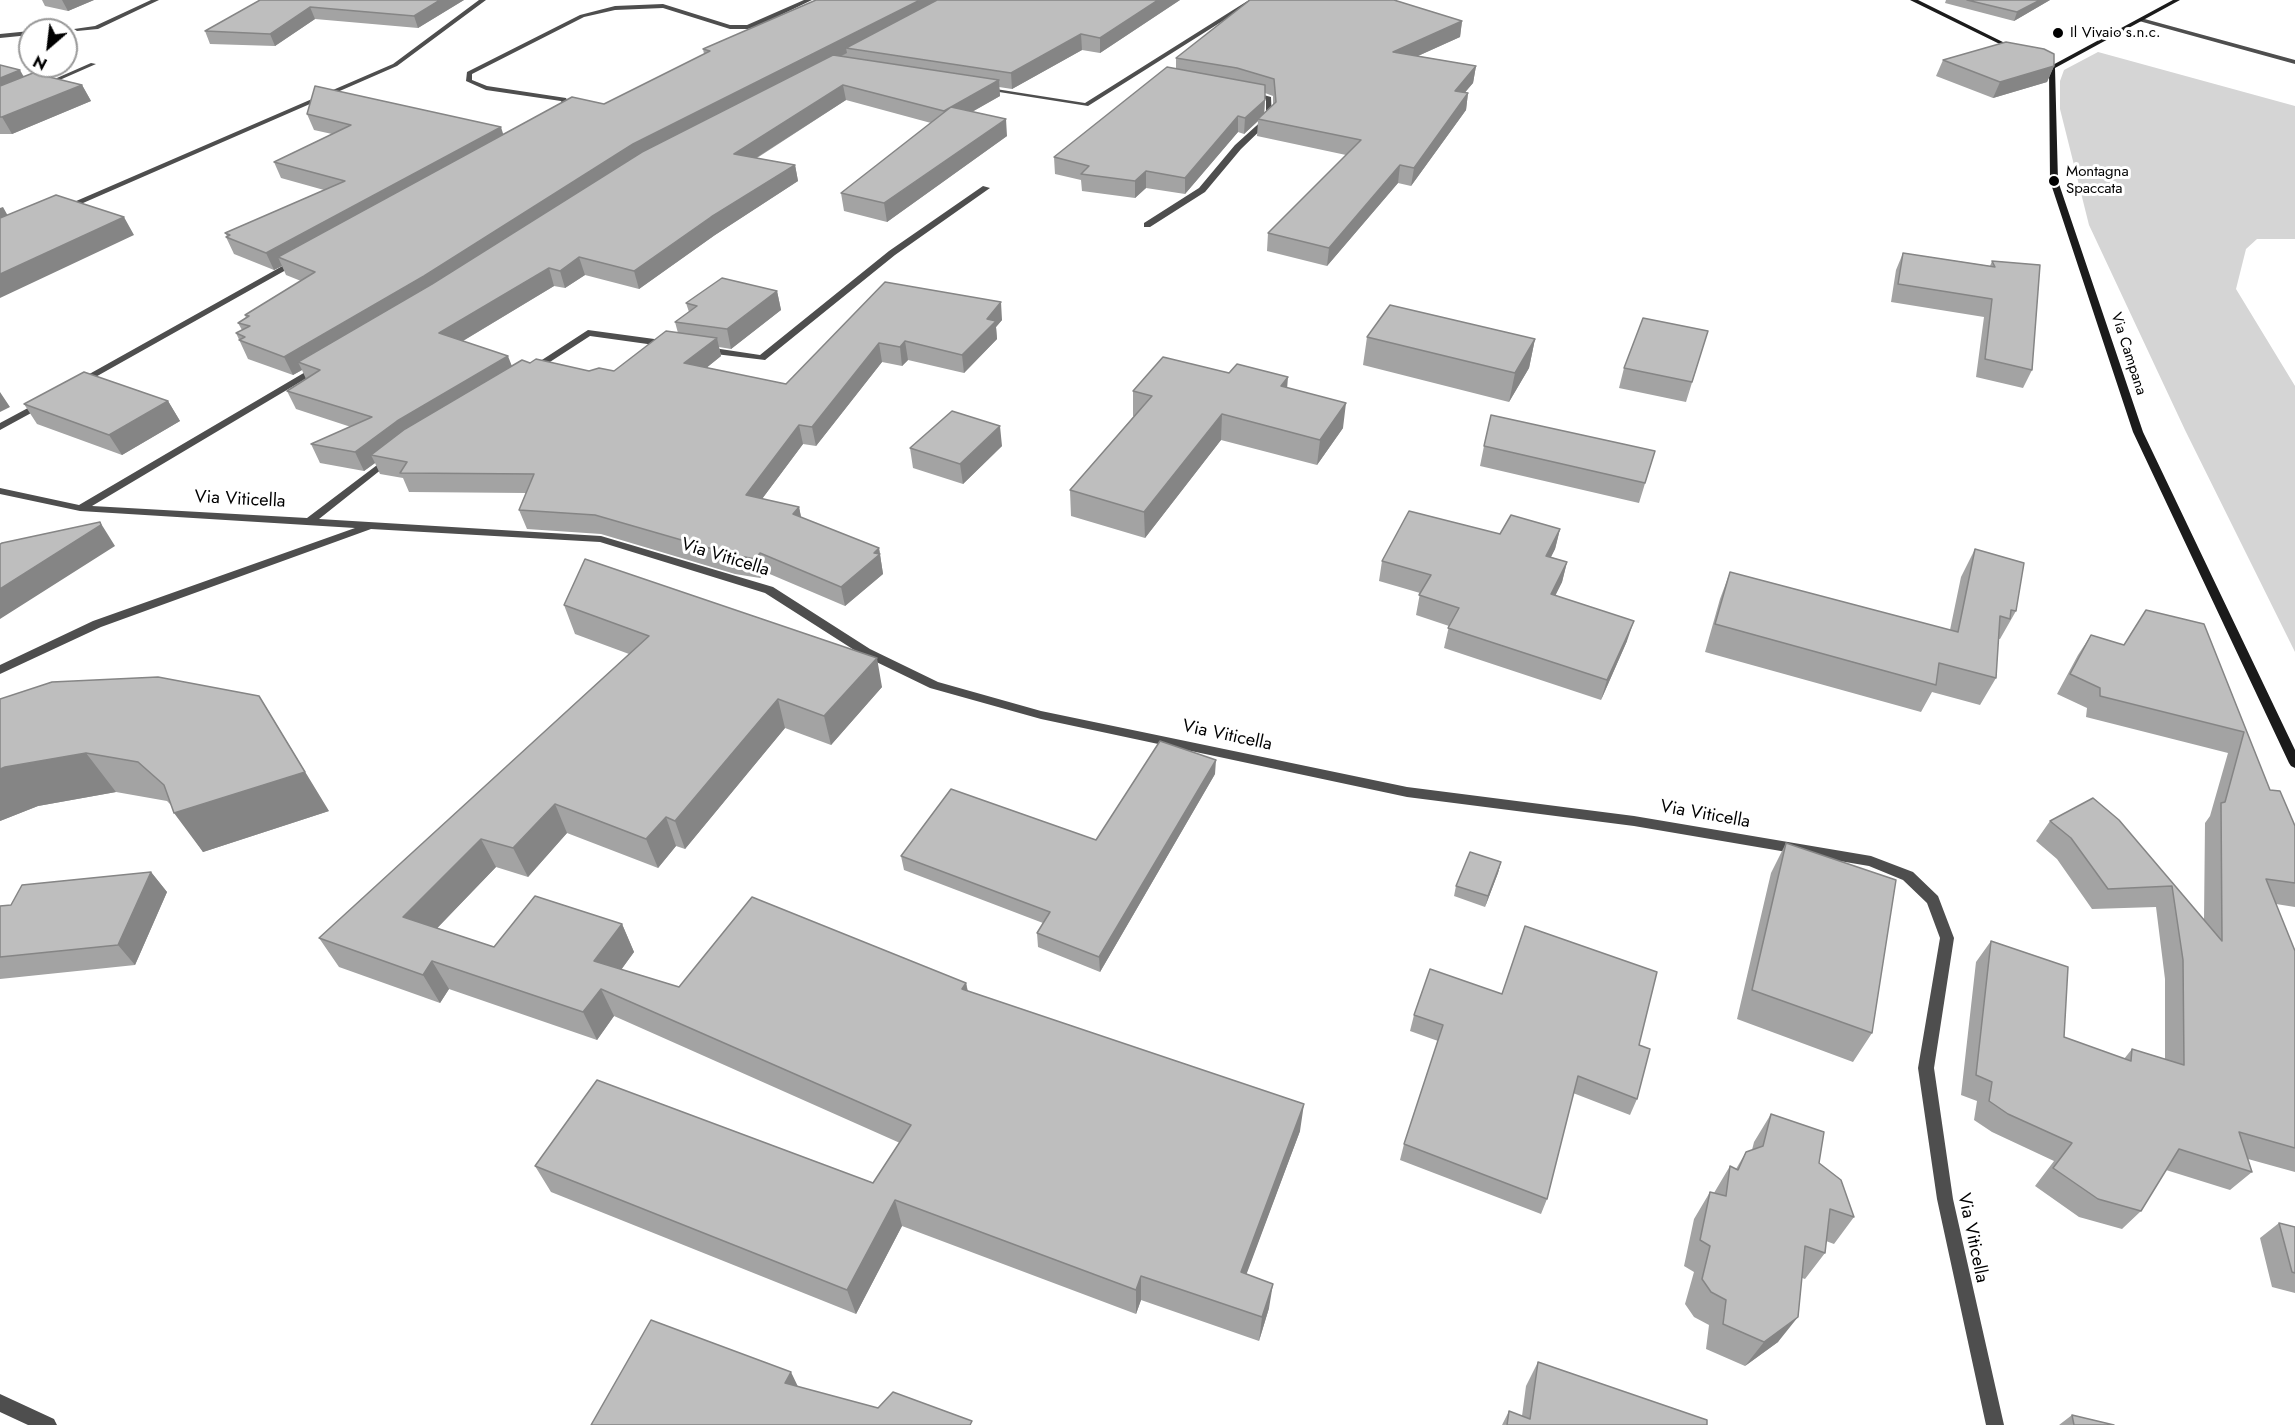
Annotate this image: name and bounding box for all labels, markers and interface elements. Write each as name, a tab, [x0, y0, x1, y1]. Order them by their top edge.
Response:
north arrow	[18, 18, 78, 78]
place label: Il Vivaio s.n.c.	[2070, 24, 2160, 42]
marker: Il Vivaio s.n.c.	[2051, 26, 2065, 40]
text: N	[29, 49, 51, 76]
place label: Montagna Spaccata	[2066, 163, 2129, 198]
marker: Montagna Spaccata	[2047, 174, 2061, 188]
street label: Via Campana	[2106, 311, 2150, 397]
street label: Via Viticella	[194, 487, 286, 513]
street label: Via Viticella	[678, 534, 772, 582]
street label: Via Viticella	[1180, 716, 1274, 756]
street label: Via Viticella	[1658, 796, 1752, 834]
street label: Via Viticella	[1952, 1191, 1992, 1285]

